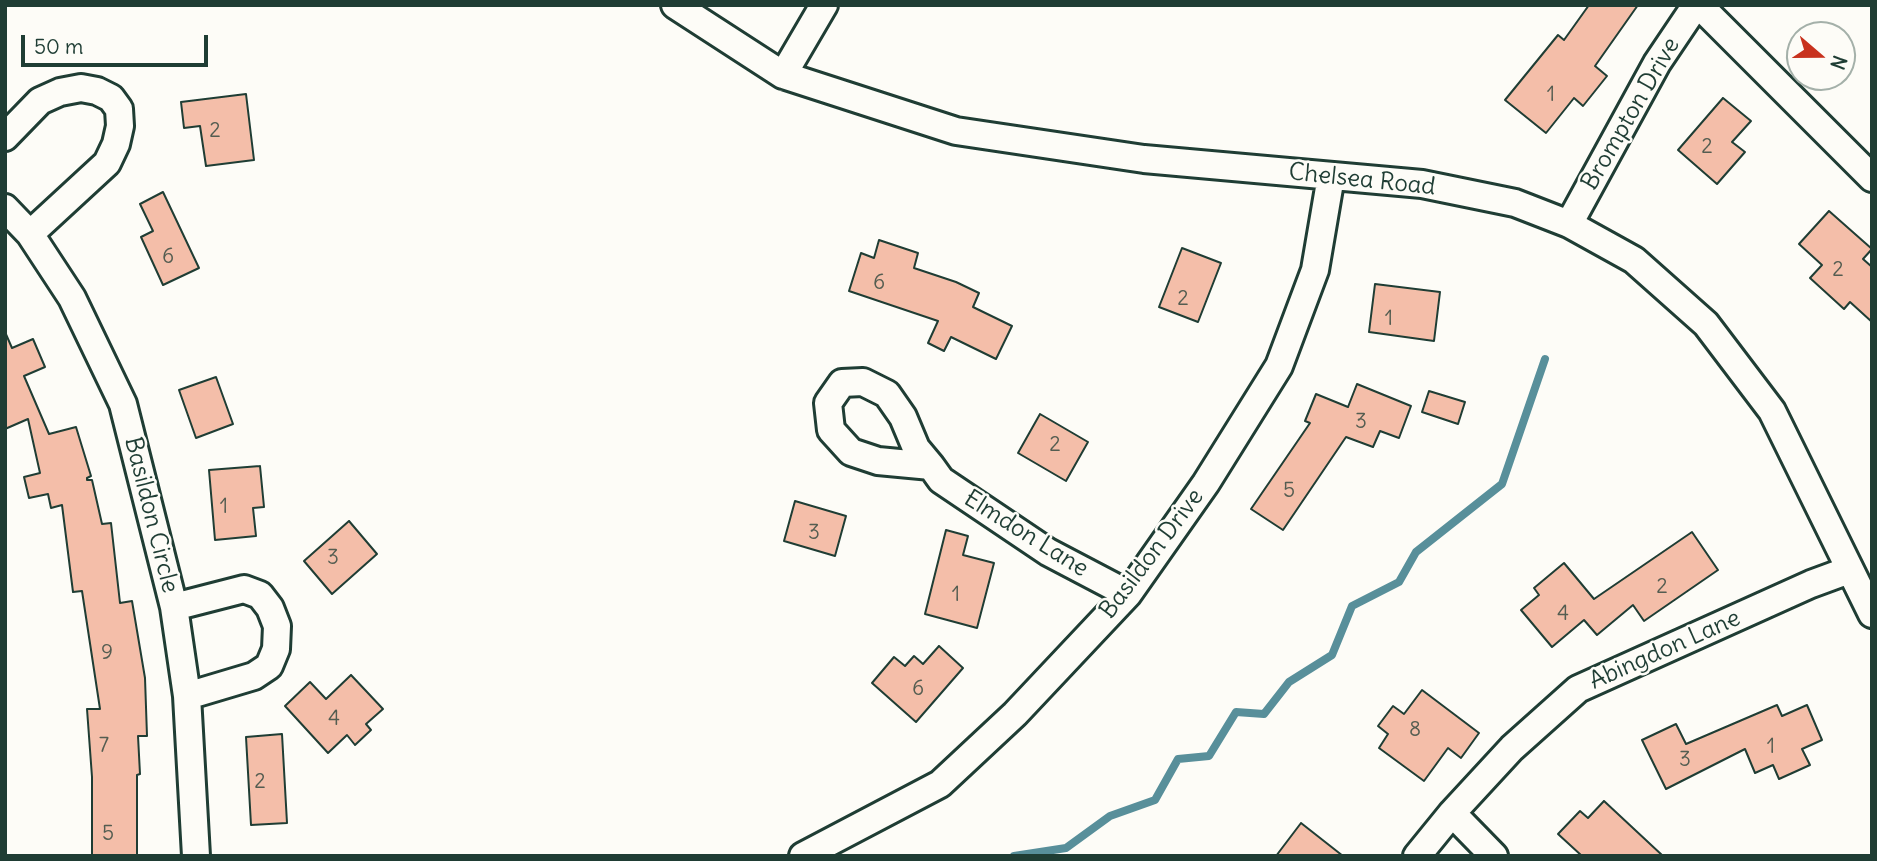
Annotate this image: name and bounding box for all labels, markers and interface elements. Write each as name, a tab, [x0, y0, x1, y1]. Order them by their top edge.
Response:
scale bar	[24, 21, 212, 65]
north arrow	[1786, 21, 1856, 91]
text: 50 m	[34, 33, 83, 60]
street label: Brompton Drive	[1576, 33, 1686, 195]
text: N	[1825, 52, 1852, 73]
house number: 1	[1547, 82, 1555, 108]
house number: 2	[209, 118, 221, 144]
house number: 2	[1701, 134, 1713, 160]
street label: Chelsea Road	[1287, 158, 1437, 202]
house number: 6	[162, 244, 174, 270]
house number: 2	[1832, 257, 1844, 283]
house number: 6	[873, 270, 885, 296]
house number: 2	[1177, 286, 1189, 312]
house number: 1	[1385, 306, 1393, 332]
house number: 3	[1355, 409, 1367, 435]
house number: 2	[1049, 432, 1061, 458]
street label: Basildon Circle	[118, 434, 184, 596]
house number: 5	[1283, 478, 1295, 504]
street label: Basildon Drive	[1094, 483, 1210, 625]
street label: Elmdon Lane	[959, 484, 1093, 584]
house number: 1	[220, 494, 228, 520]
house number: 3	[808, 520, 820, 546]
house number: 3	[327, 545, 339, 571]
house number: 2	[1656, 574, 1668, 600]
house number: 1	[952, 582, 960, 608]
house number: 4	[1557, 601, 1569, 627]
street label: Abingdon Lane	[1585, 604, 1745, 696]
house number: 9	[101, 640, 113, 666]
house number: 6	[912, 676, 924, 702]
house number: 4	[328, 706, 340, 732]
house number: 8	[1409, 717, 1421, 743]
house number: 7	[99, 733, 109, 759]
house number: 1	[1767, 734, 1775, 760]
house number: 3	[1679, 747, 1691, 773]
house number: 2	[254, 769, 266, 795]
house number: 5	[102, 821, 114, 847]

